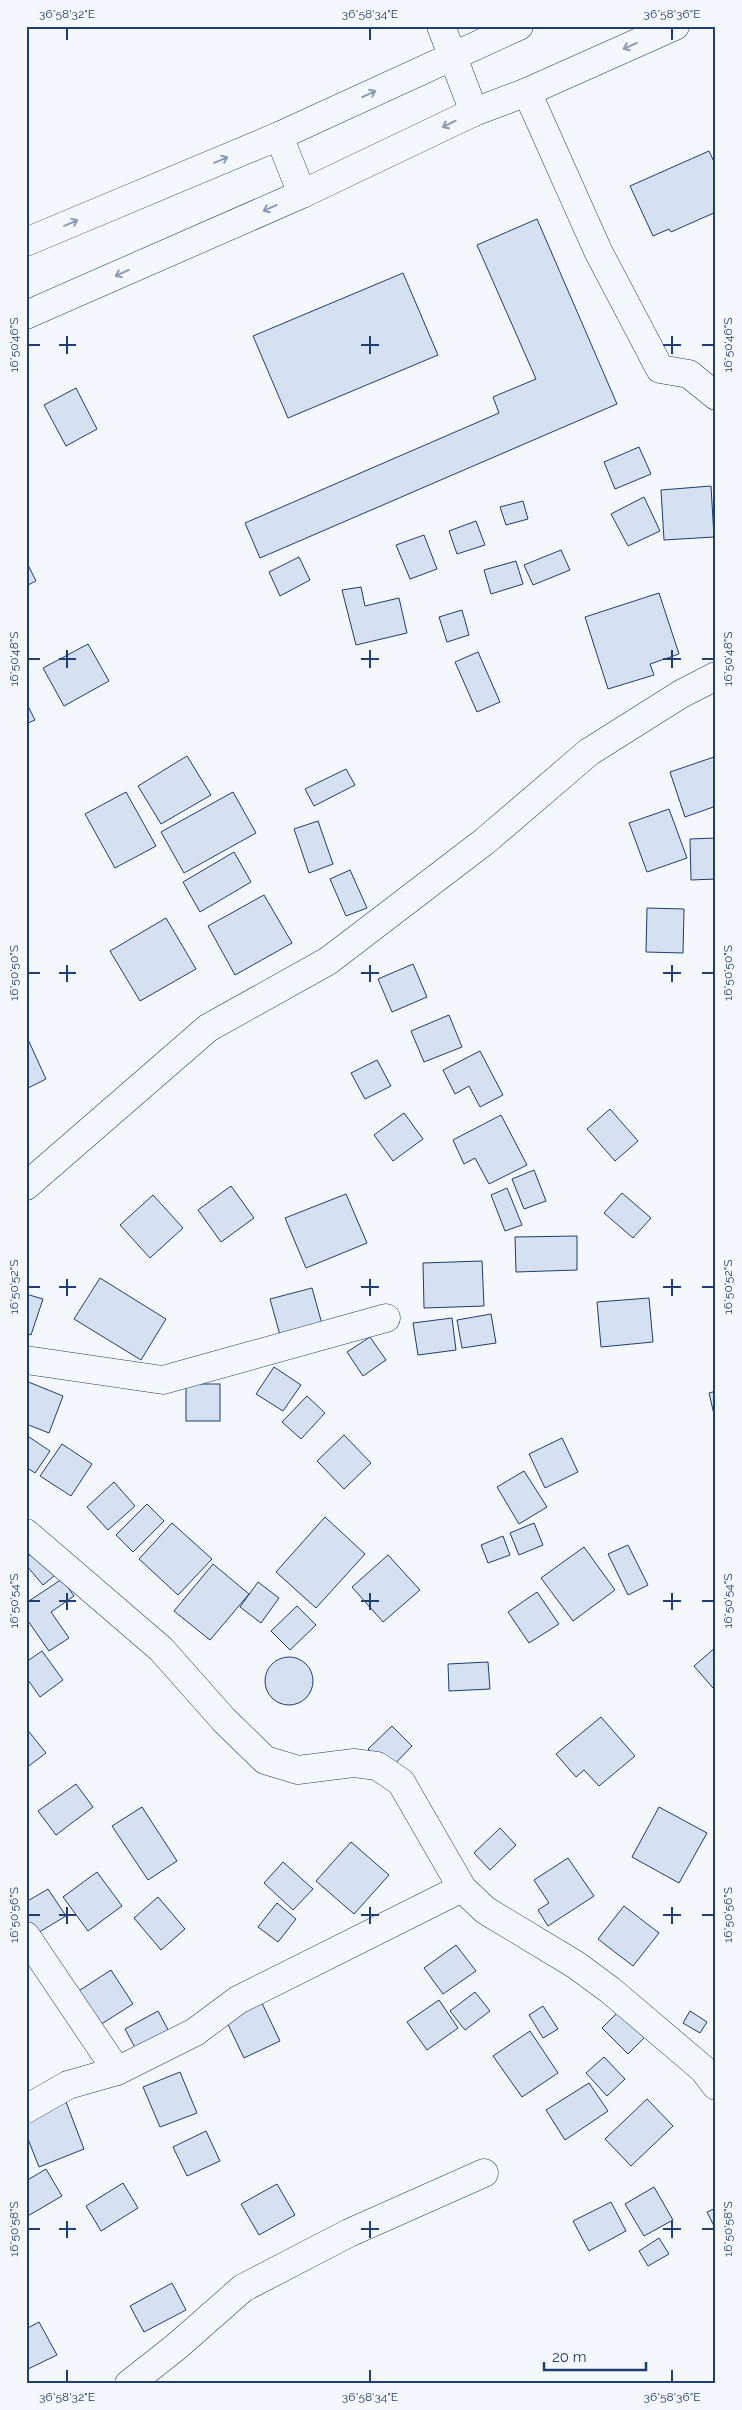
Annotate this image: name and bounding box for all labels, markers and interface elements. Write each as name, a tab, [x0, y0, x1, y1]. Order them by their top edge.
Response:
text: 36°58'32"E	[39, 7, 95, 21]
text: 36°58'34"E	[342, 7, 398, 21]
text: 36°58'36"E	[643, 7, 701, 21]
one-way arrow	[623, 42, 638, 51]
one-way arrow	[361, 89, 376, 98]
one-way arrow	[442, 120, 457, 129]
one-way arrow	[213, 155, 228, 165]
one-way arrow	[263, 204, 278, 213]
one-way arrow	[63, 218, 78, 228]
one-way arrow	[115, 269, 130, 279]
text: 16°50'46"S	[7, 317, 21, 373]
text: 16°50'46"S	[721, 317, 735, 373]
text: 16°50'48"S	[7, 631, 21, 687]
text: 16°50'48"S	[721, 631, 735, 687]
text: 16°50'50"S	[7, 945, 21, 1001]
text: 16°50'50"S	[721, 945, 735, 1001]
text: 16°50'52"S	[7, 1260, 21, 1314]
text: 16°50'52"S	[721, 1260, 735, 1314]
text: 16°50'54"S	[7, 1573, 21, 1629]
text: 16°50'54"S	[721, 1573, 735, 1629]
text: 16°50'56"S	[7, 1887, 21, 1943]
text: 16°50'56"S	[721, 1887, 735, 1943]
text: 16°50'58"S	[7, 2201, 21, 2257]
text: 16°50'58"S	[721, 2201, 735, 2257]
scale bar	[544, 2340, 647, 2372]
text: 20 m	[552, 2348, 587, 2366]
text: 36°58'32"E	[39, 2390, 95, 2404]
text: 36°58'34"E	[342, 2390, 398, 2404]
text: 36°58'36"E	[643, 2390, 701, 2404]

